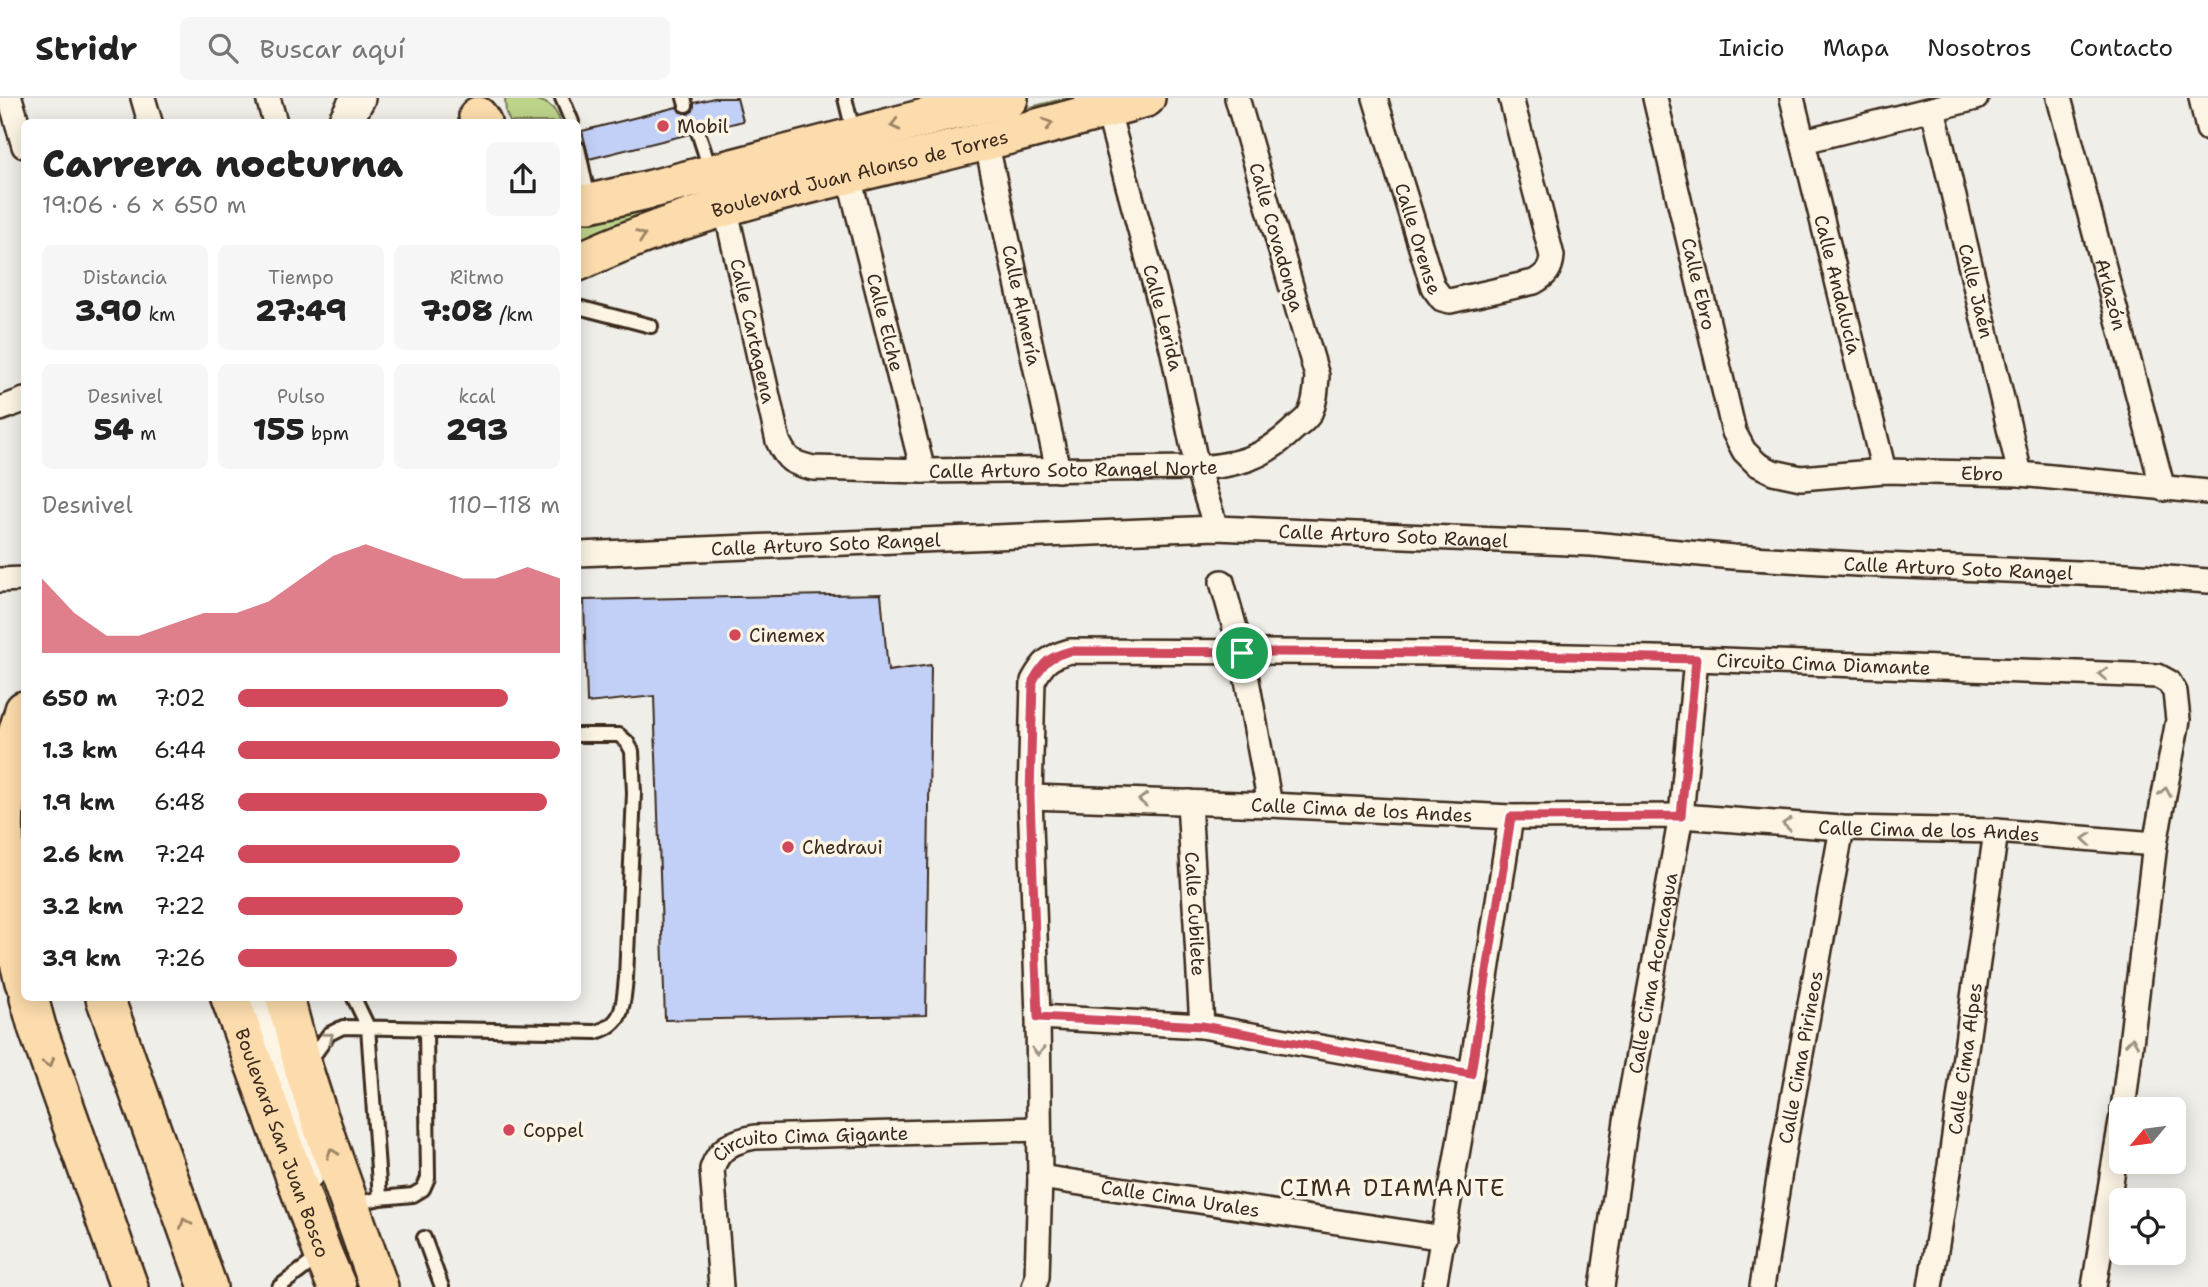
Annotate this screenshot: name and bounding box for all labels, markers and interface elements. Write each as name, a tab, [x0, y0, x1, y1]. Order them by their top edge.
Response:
search box	[180, 17, 670, 80]
text: Stridr	[35, 26, 138, 71]
icon: search	[204, 29, 242, 67]
text: Buscar aquí	[260, 31, 405, 66]
text: Inicio	[1719, 32, 1785, 64]
text: Mapa	[1823, 32, 1889, 64]
text: Nosotros	[1927, 32, 2032, 64]
text: Contacto	[2070, 32, 2173, 64]
place label: Mobil	[677, 114, 729, 139]
one-way arrow	[889, 117, 901, 131]
marker: Mobil	[655, 118, 671, 134]
one-way arrow	[1042, 118, 1054, 132]
street label: Boulevard Juan Alonso de Torres	[708, 124, 1011, 224]
text: Carrera nocturna	[42, 138, 403, 189]
button: share	[486, 142, 560, 216]
street label: Calle Covadonga	[1243, 160, 1310, 315]
street label: Calle Orense	[1389, 180, 1447, 300]
text: 19:06 · 6 × 650 m	[42, 190, 246, 220]
street label: Calle Andalucía	[1808, 212, 1867, 357]
one-way arrow	[634, 231, 646, 245]
street label: Calle Ebro	[1676, 235, 1721, 333]
street label: Calle Jaén	[1952, 241, 1999, 341]
street label: Calle Almería	[996, 242, 1047, 368]
street label: Calle Cartagena	[724, 256, 781, 406]
street label: Arlazón	[2089, 256, 2132, 333]
street label: Calle Lerida	[1137, 261, 1188, 373]
text: Distancia	[83, 265, 167, 290]
text: Tiempo	[268, 265, 334, 290]
text: Ritmo	[450, 265, 504, 290]
street label: Calle Elche	[861, 271, 909, 374]
text: 3.90	[75, 290, 142, 331]
text: 27:49	[255, 290, 347, 331]
text: 7:08	[421, 290, 493, 331]
text: km	[142, 302, 175, 327]
text: /km	[493, 302, 533, 327]
text: Desnivel	[88, 384, 162, 409]
text: Pulso	[277, 384, 325, 409]
text: kcal	[459, 384, 495, 409]
text: 54	[94, 409, 134, 450]
text: 155	[253, 409, 305, 450]
text: 293	[446, 409, 508, 450]
text: m	[134, 421, 156, 446]
text: bpm	[305, 421, 349, 446]
street label: Calle Arturo Soto Rangel Norte	[929, 454, 1219, 484]
street label: Ebro	[1961, 461, 2003, 487]
text: Desnivel	[42, 490, 133, 520]
text: 110–118 m	[448, 490, 560, 520]
street label: Calle Arturo Soto Rangel	[1278, 519, 1509, 553]
street label: Calle Arturo Soto Rangel	[711, 527, 941, 562]
street label: Calle Arturo Soto Rangel	[1843, 551, 2074, 586]
place label: Cinemex	[749, 623, 825, 648]
pin	[1212, 623, 1272, 683]
marker: Cinemex	[727, 627, 743, 643]
icon: arrive	[1223, 634, 1261, 672]
street label: Circuito Cima Diamante	[1716, 648, 1931, 681]
one-way arrow	[2097, 666, 2108, 681]
text: 650 m	[42, 683, 117, 713]
text: 7:02	[154, 683, 206, 713]
text: 1.3 km	[42, 735, 117, 765]
text: 6:44	[154, 735, 206, 765]
one-way arrow	[2156, 786, 2171, 798]
text: 1.9 km	[42, 787, 115, 817]
text: 6:48	[154, 787, 206, 817]
street label: Calle Cima de los Andes	[1251, 792, 1473, 828]
one-way arrow	[1137, 793, 1148, 808]
street label: Calle Cima de los Andes	[1817, 814, 2041, 848]
one-way arrow	[1781, 817, 1792, 832]
one-way arrow	[2081, 832, 2092, 847]
place label: Chedraui	[802, 835, 883, 860]
text: 2.6 km	[42, 839, 124, 869]
text: 7:24	[154, 839, 205, 869]
marker: Chedraui	[780, 839, 796, 855]
street label: Calle Cubilete	[1179, 851, 1211, 977]
street label: Calle Cima Aconcagua	[1623, 870, 1684, 1076]
text: 3.2 km	[42, 891, 124, 921]
text: 7:22	[154, 891, 205, 921]
text: 3.9 km	[42, 943, 121, 973]
text: 7:26	[154, 943, 206, 973]
street label: Calle Cima Pirineos	[1773, 969, 1829, 1146]
street label: Calle Cima Alpes	[1942, 981, 1988, 1136]
street label: Boulevard San Juan Bosco	[229, 1025, 335, 1261]
one-way arrow	[322, 1033, 334, 1046]
one-way arrow	[2125, 1036, 2140, 1048]
one-way arrow	[1030, 1046, 1046, 1057]
one-way arrow	[41, 1056, 55, 1068]
north arrow	[2109, 1097, 2186, 1174]
map controls	[2109, 1097, 2186, 1265]
place label: Coppel	[523, 1118, 584, 1143]
street label: Circuito Cima Gigante	[707, 1121, 909, 1167]
marker: Coppel	[501, 1122, 517, 1138]
one-way arrow	[327, 1148, 341, 1160]
district label: CIMA DIAMANTE	[1280, 1173, 1506, 1203]
street label: Calle Cima Urales	[1099, 1174, 1262, 1223]
button: locate	[2109, 1188, 2186, 1265]
one-way arrow	[179, 1217, 193, 1229]

